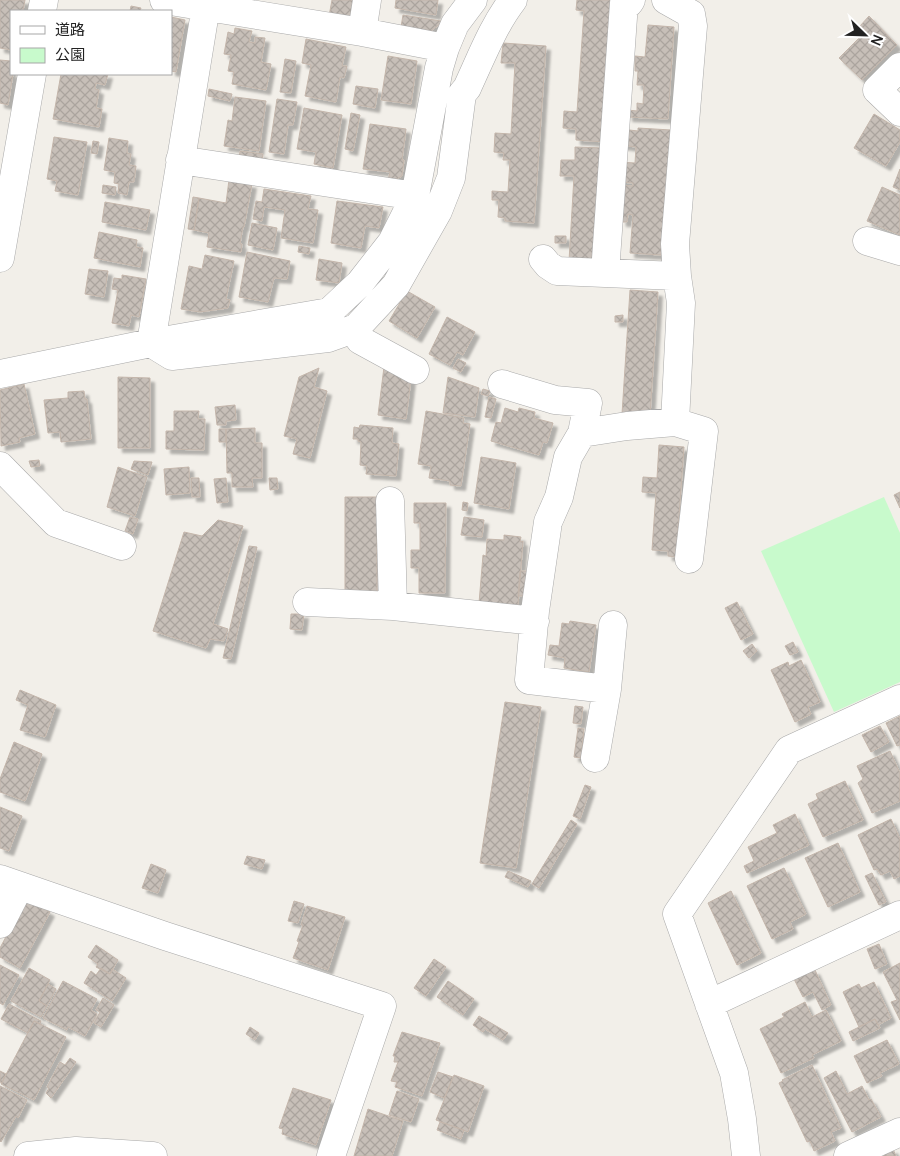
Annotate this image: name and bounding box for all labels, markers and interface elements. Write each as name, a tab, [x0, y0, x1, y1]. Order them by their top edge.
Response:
legend	[10, 10, 172, 75]
north arrow	[840, 10, 890, 60]
text: 道路	[55, 19, 85, 40]
text: N	[867, 32, 888, 49]
text: 公園	[55, 44, 85, 65]

